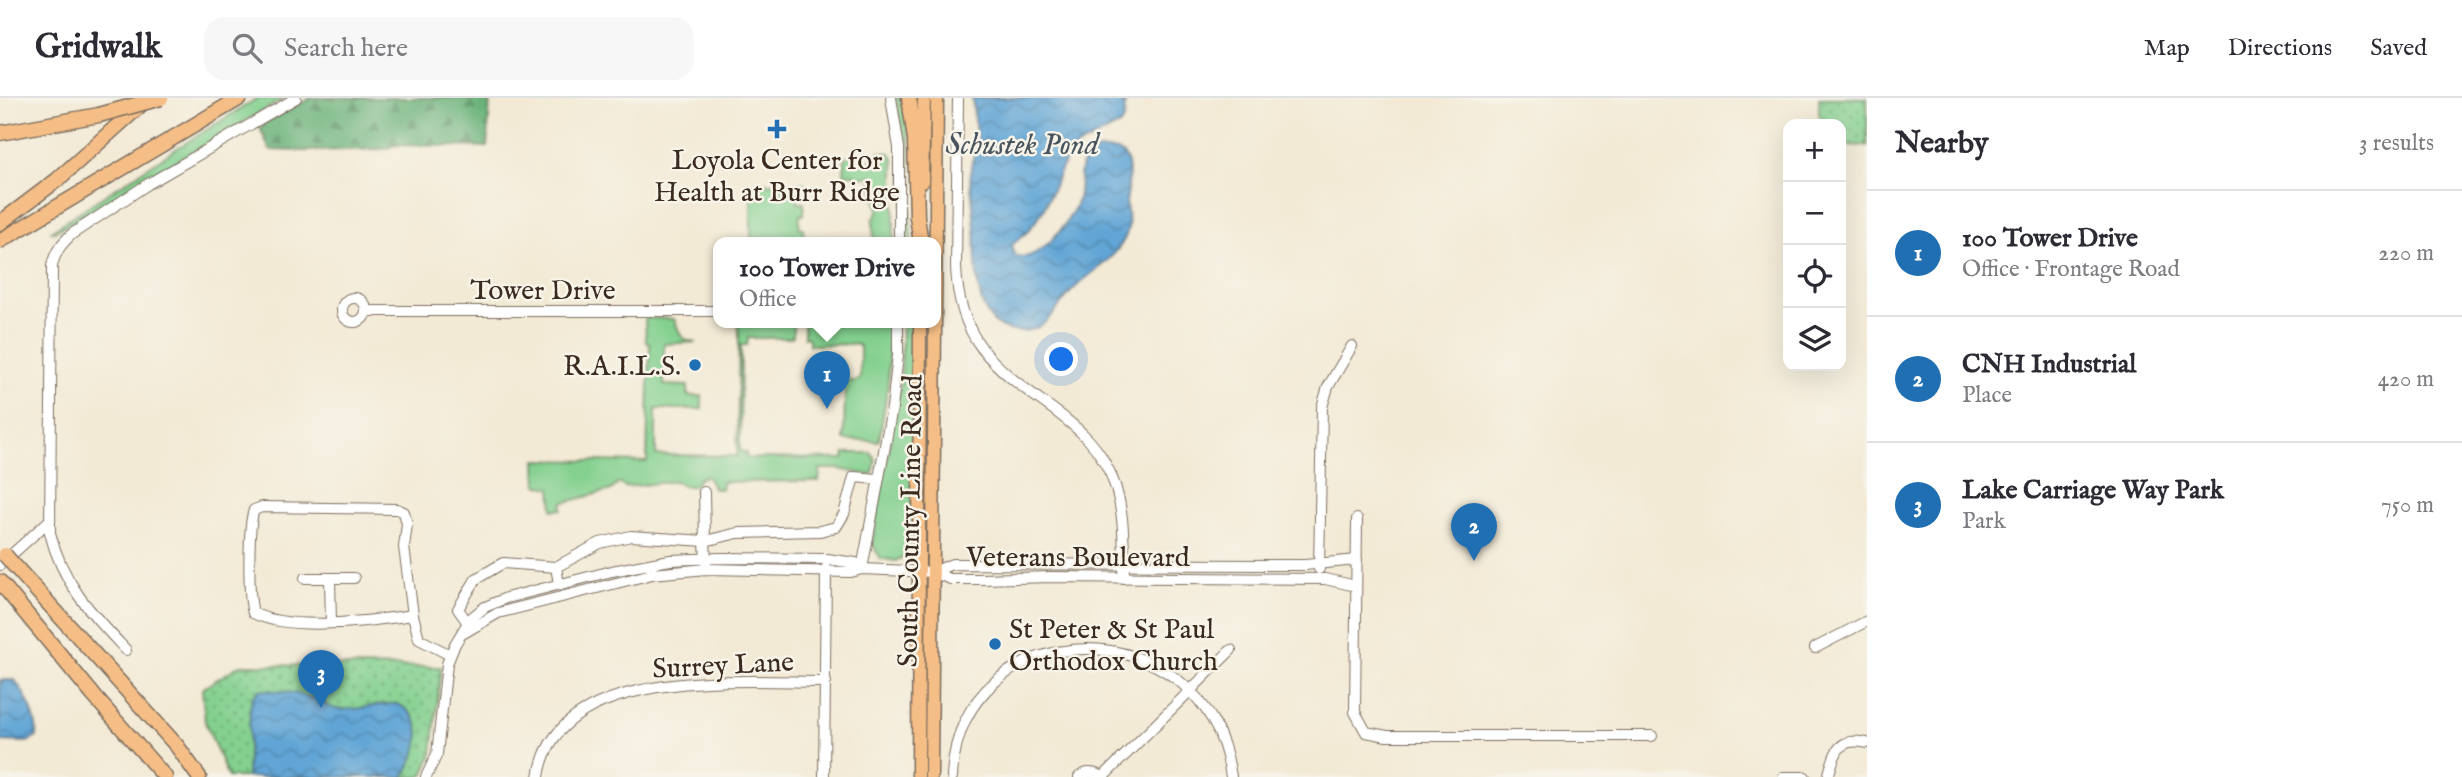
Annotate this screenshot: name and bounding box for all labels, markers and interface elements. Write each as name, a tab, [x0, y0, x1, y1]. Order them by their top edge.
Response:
search box	[204, 17, 694, 80]
text: Gridwalk	[35, 27, 162, 69]
icon: search	[228, 29, 266, 67]
text: Search here	[284, 32, 408, 65]
text: Map	[2144, 33, 2190, 64]
text: Directions	[2228, 33, 2332, 64]
text: Saved	[2370, 33, 2427, 64]
marker: Loyola Center for Health at Burr Ridge	[767, 119, 787, 139]
map controls	[1783, 119, 1846, 371]
button: +	[1783, 119, 1846, 182]
text: Nearby	[1895, 125, 1988, 163]
water label: Schustek Pond	[945, 127, 1101, 165]
text: 3 results	[2359, 129, 2434, 158]
place label: Loyola Center for Health at Burr Ridge	[654, 144, 900, 211]
button: −	[1783, 182, 1846, 245]
text: 100 Tower Drive	[1962, 222, 2138, 255]
popup	[713, 237, 941, 328]
text: 1	[1914, 239, 1922, 268]
text: 220 m	[2378, 239, 2434, 268]
button: locate	[1783, 245, 1846, 308]
text: 100 Tower Drive	[739, 252, 915, 285]
text: Office · Frontage Road	[1962, 255, 2180, 284]
street label: Tower Drive	[470, 274, 616, 309]
text: Office	[739, 285, 797, 314]
button: layers	[1783, 308, 1846, 371]
your location	[1044, 342, 1078, 376]
text: CNH Industrial	[1962, 348, 2136, 381]
place label: R.A.I.L.S.	[563, 350, 681, 385]
pin: 1	[804, 351, 850, 409]
marker: R.A.I.L.S.	[687, 357, 703, 373]
text: 2	[1913, 365, 1923, 394]
text: 420 m	[2378, 365, 2434, 394]
street label: South County Line Road	[891, 374, 932, 668]
text: Place	[1962, 381, 2012, 410]
text: Lake Carriage Way Park	[1962, 474, 2224, 507]
text: 3	[1914, 491, 1922, 520]
text: 750 m	[2381, 491, 2434, 520]
pin: 2	[1451, 503, 1497, 561]
text: Park	[1962, 507, 2006, 536]
street label: Veterans Boulevard	[965, 541, 1190, 576]
place label: St Peter & St Paul Orthodox Church	[1009, 613, 1218, 680]
marker: St Peter & St Paul Orthodox Church	[987, 636, 1003, 652]
street label: Surrey Lane	[651, 645, 795, 688]
pin: 3	[298, 650, 344, 708]

